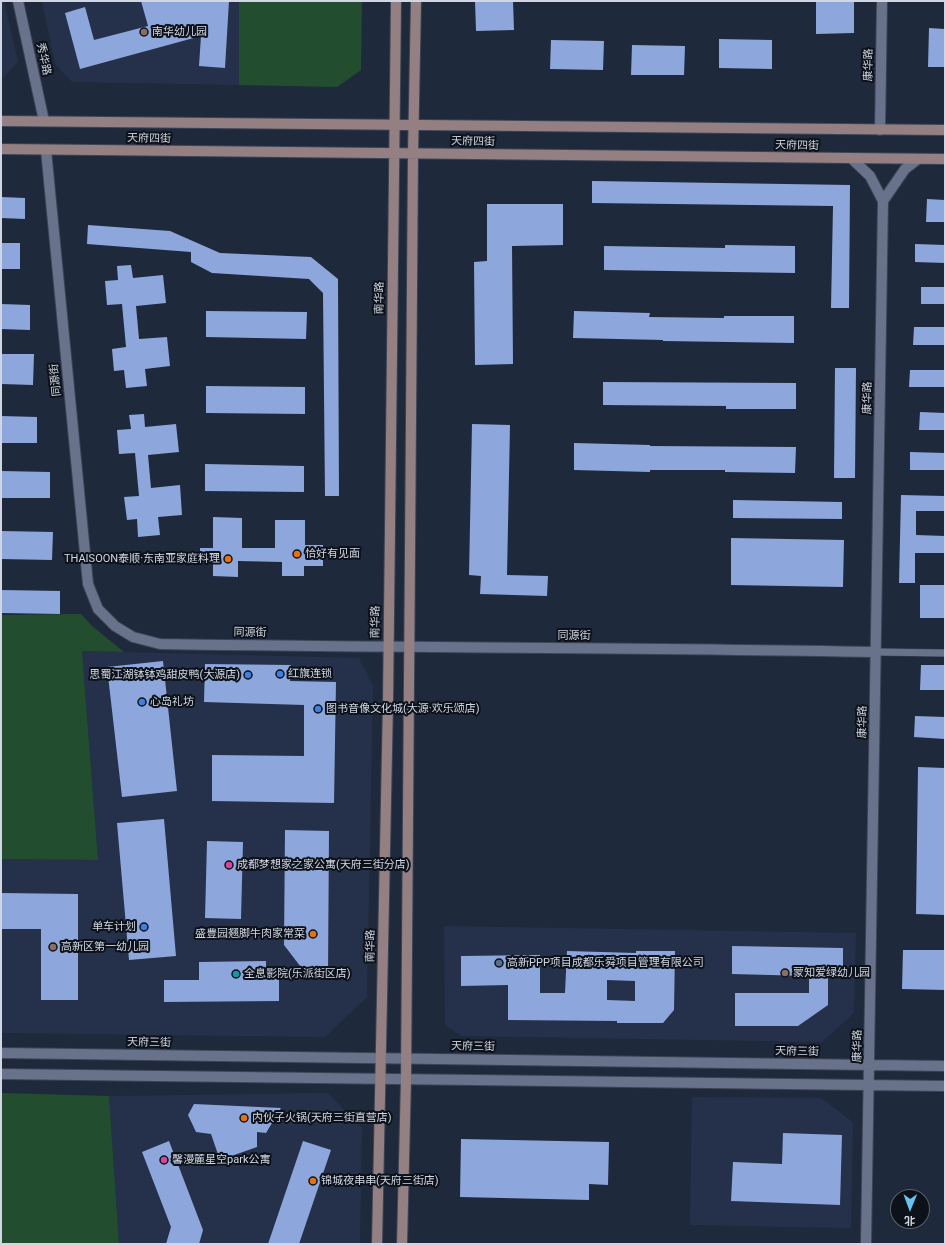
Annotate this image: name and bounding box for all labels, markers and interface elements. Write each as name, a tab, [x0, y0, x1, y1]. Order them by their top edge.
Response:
place label: 南华幼儿园	[152, 25, 207, 39]
marker: 南华幼儿园	[139, 27, 149, 37]
street label: 秀华路	[33, 41, 53, 77]
street label: 康华路	[862, 48, 876, 82]
street label: 天府四街	[127, 132, 171, 146]
street label: 天府四街	[451, 135, 495, 149]
street label: 天府四街	[775, 139, 819, 153]
street label: 南华路	[373, 281, 387, 315]
street label: 同源街	[48, 363, 64, 397]
street label: 康华路	[861, 381, 875, 415]
place label: 恰好有见面	[305, 547, 360, 561]
marker: 恰好有见面	[292, 549, 302, 559]
place label: THAISOON泰顺·东南亚家庭料理	[64, 552, 220, 566]
marker: THAISOON泰顺·东南亚家庭料理	[223, 554, 233, 564]
street label: 南华路	[369, 605, 383, 639]
street label: 同源街	[233, 626, 267, 640]
street label: 同源街	[558, 629, 590, 643]
place label: 红旗连锁	[288, 667, 332, 681]
place label: 思蜀江湖钵钵鸡甜皮鸭(大源店)	[89, 668, 240, 682]
marker: 红旗连锁	[275, 669, 285, 679]
marker: 思蜀江湖钵钵鸡甜皮鸭(大源店)	[243, 670, 253, 680]
place label: 心岛礼坊	[150, 695, 194, 709]
marker: 心岛礼坊	[137, 697, 147, 707]
place label: 图书音像文化城(大源·欢乐颂店)	[326, 702, 479, 716]
marker: 图书音像文化城(大源·欢乐颂店)	[313, 704, 323, 714]
street label: 康华路	[856, 705, 870, 739]
place label: 成都梦想家之家公寓(天府三街分店)	[237, 858, 410, 872]
marker: 成都梦想家之家公寓(天府三街分店)	[224, 860, 234, 870]
place label: 单车计划	[92, 920, 136, 934]
marker: 单车计划	[139, 922, 149, 932]
place label: 盛豊园翘脚牛肉家常菜	[195, 927, 305, 941]
marker: 盛豊园翘脚牛肉家常菜	[308, 929, 318, 939]
street label: 南华路	[364, 929, 378, 963]
place label: 高新区第一幼儿园	[61, 940, 149, 954]
marker: 高新区第一幼儿园	[48, 942, 58, 952]
place label: 高新PPP项目成都乐舜项目管理有限公司	[507, 956, 704, 970]
marker: 高新PPP项目成都乐舜项目管理有限公司	[494, 958, 504, 968]
place label: 蒙知爱绿幼儿园	[793, 966, 870, 980]
place label: 全息影院(乐派街区店)	[244, 967, 351, 981]
marker: 蒙知爱绿幼儿园	[780, 968, 790, 978]
marker: 全息影院(乐派街区店)	[231, 969, 241, 979]
street label: 康华路	[851, 1029, 865, 1063]
street label: 天府三街	[127, 1036, 171, 1050]
street label: 天府三街	[451, 1040, 495, 1054]
street label: 天府三街	[775, 1045, 819, 1059]
place label: 内伙子火锅(天府三街直营店)	[252, 1111, 392, 1125]
marker: 内伙子火锅(天府三街直营店)	[239, 1113, 249, 1123]
place label: 馨漫麓星空park公寓	[172, 1153, 270, 1167]
marker: 馨漫麓星空park公寓	[159, 1155, 169, 1165]
place label: 锦城夜串串(天府三街店)	[321, 1174, 439, 1188]
marker: 锦城夜串串(天府三街店)	[308, 1176, 318, 1186]
north arrow	[890, 1189, 930, 1229]
text: 北	[904, 1214, 915, 1227]

